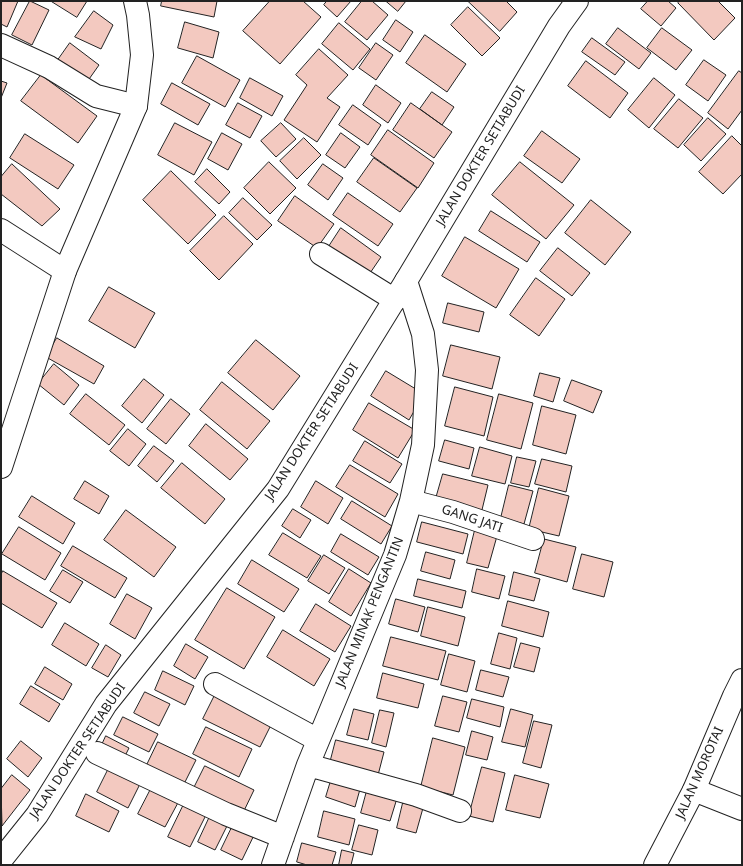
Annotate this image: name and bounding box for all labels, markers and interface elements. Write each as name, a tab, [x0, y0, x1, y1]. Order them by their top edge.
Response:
street label: JALAN DOKTER SETIABUDI	[433, 83, 529, 229]
street label: JALAN DOKTER SETIABUDI	[262, 361, 362, 503]
street label: GANG JATI	[440, 502, 504, 536]
street label: JALAN MINAK PENGANTIN	[333, 535, 407, 689]
street label: JALAN DOKTER SETIABUDI	[27, 680, 129, 822]
street label: JALAN MOROTAI	[673, 725, 727, 821]

